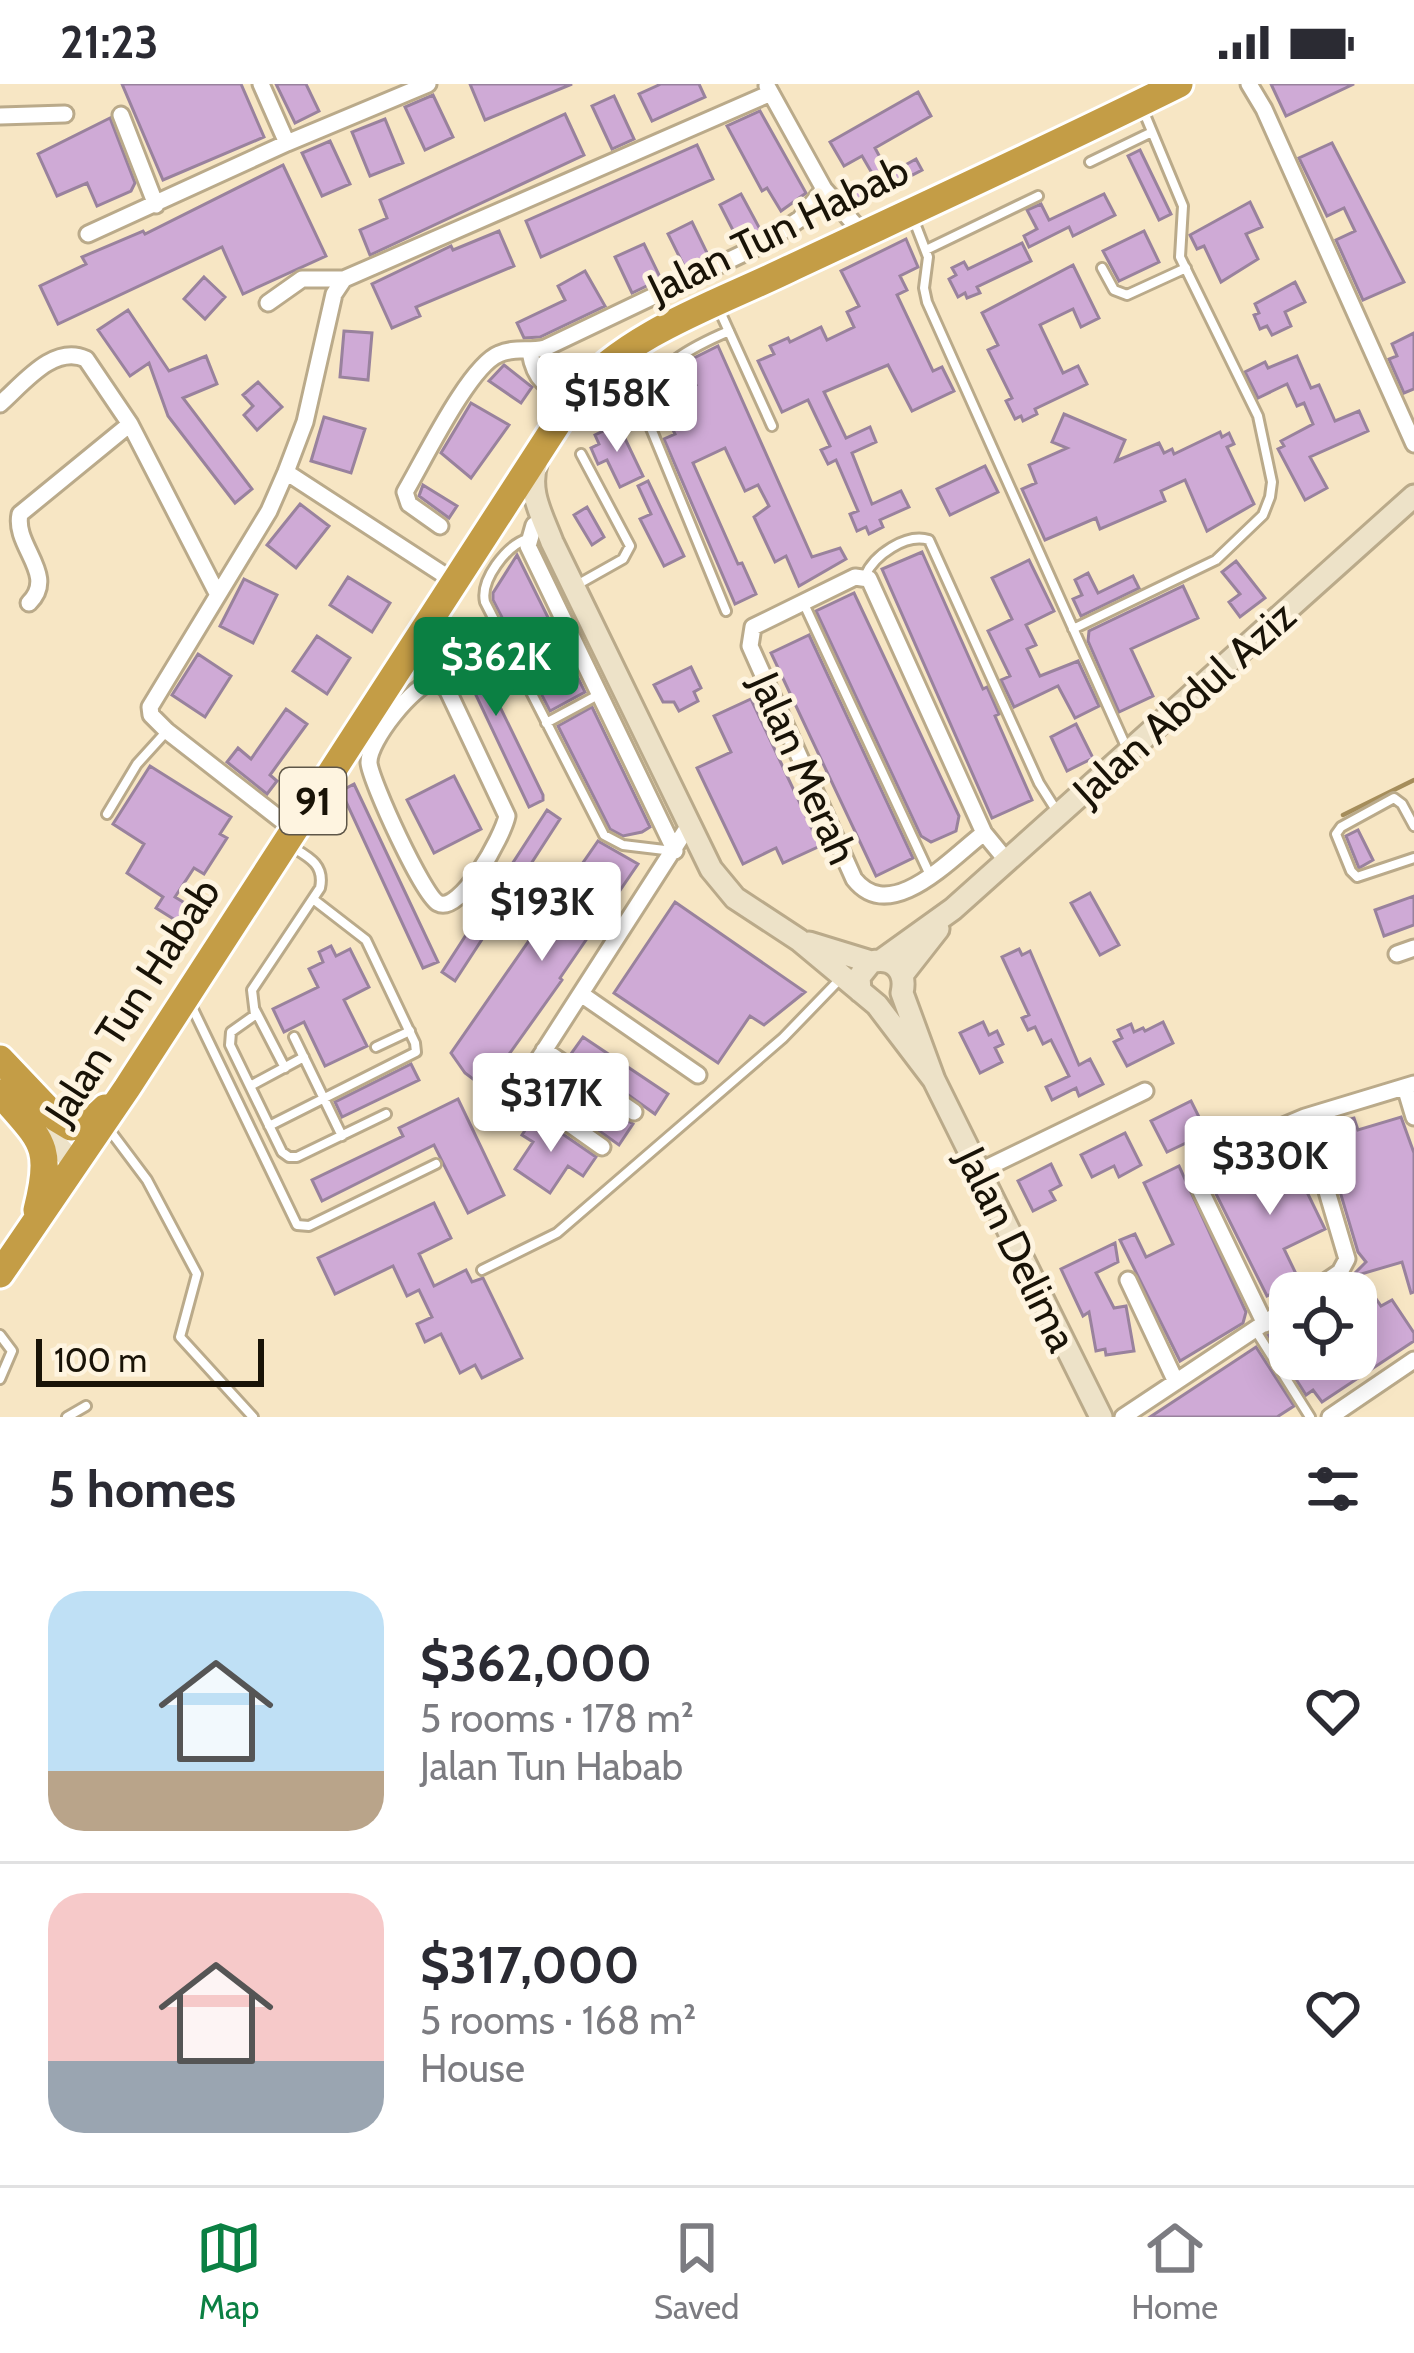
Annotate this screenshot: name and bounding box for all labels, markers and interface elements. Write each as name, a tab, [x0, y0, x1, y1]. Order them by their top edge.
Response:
text: 21:23	[60, 15, 158, 69]
street label: Jalan Tun Habab	[638, 144, 917, 315]
pin: $158K	[533, 353, 701, 455]
text: $158K	[564, 368, 670, 416]
street label: Jalan Abdul Aziz	[1061, 589, 1306, 817]
pin: $362K	[412, 617, 580, 719]
text: $362K	[441, 632, 551, 680]
street label: Jalan Merah	[738, 663, 869, 872]
road number: 91	[280, 768, 346, 834]
pin: $193K	[458, 862, 626, 964]
street label: Jalan Tun Habab	[33, 868, 231, 1135]
text: $193K	[490, 877, 594, 925]
pin: $317K	[467, 1053, 635, 1155]
text: $317K	[500, 1068, 602, 1116]
pin: $330K	[1186, 1116, 1354, 1218]
text: $330K	[1212, 1131, 1328, 1179]
street label: Jalan Delima	[945, 1137, 1089, 1360]
map controls	[1269, 1272, 1377, 1380]
button: locate	[1269, 1272, 1377, 1380]
scale bar	[36, 1333, 264, 1386]
text: 100 m	[54, 1340, 147, 1380]
icon: filters	[1300, 1456, 1366, 1522]
text: 5 homes	[48, 1458, 236, 1520]
text: $362,000	[420, 1632, 652, 1694]
icon: home	[144, 1639, 288, 1783]
icon: heart	[1300, 1678, 1366, 1744]
text: 5 rooms · 178 m²	[420, 1694, 694, 1742]
text: Jalan Tun Habab	[420, 1742, 683, 1790]
text: $317,000	[420, 1934, 640, 1996]
icon: home	[144, 1941, 288, 2085]
icon: heart	[1300, 1980, 1366, 2046]
text: 5 rooms · 168 m²	[420, 1996, 696, 2044]
text: House	[420, 2044, 525, 2092]
tab: Map	[196, 2215, 262, 2327]
tab: Saved	[654, 2215, 739, 2327]
tab: Home	[1131, 2215, 1218, 2327]

